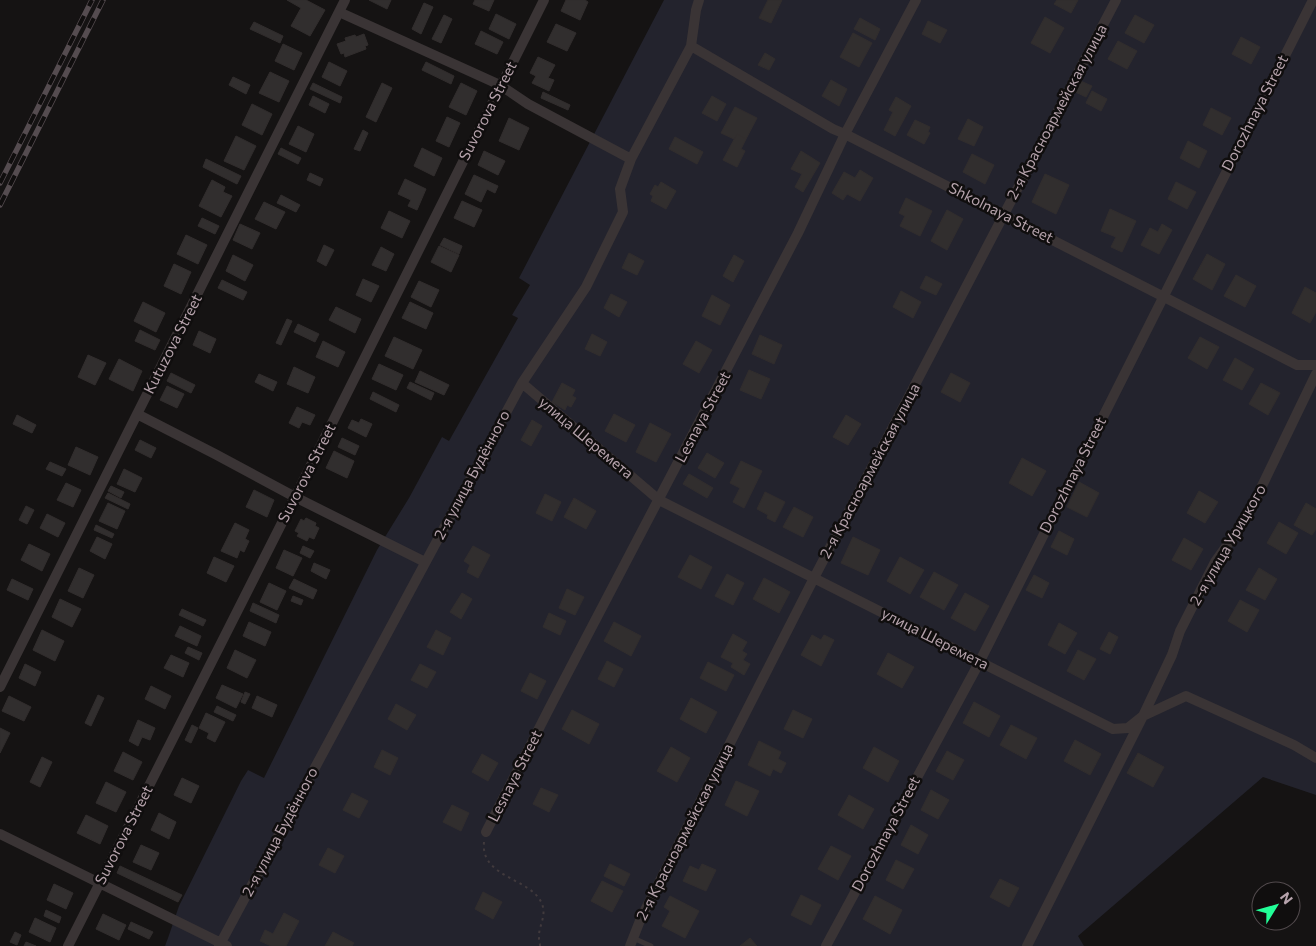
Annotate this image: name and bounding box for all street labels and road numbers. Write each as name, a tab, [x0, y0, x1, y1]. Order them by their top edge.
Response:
street label: 2-я Красноармейская улица	[1002, 21, 1110, 202]
street label: Dorozhnaya Street	[1217, 52, 1291, 174]
street label: Suvorova Street	[454, 58, 520, 163]
street label: Shkolnaya Street	[946, 178, 1057, 246]
street label: Kutuzova Street	[139, 291, 205, 396]
street label: Lesnaya Street	[671, 368, 734, 465]
street label: 2-я Красноармейская улица	[815, 380, 923, 561]
street label: улица Шеремета	[536, 393, 637, 482]
street label: 2-я улица Будённого	[429, 407, 513, 542]
street label: Dorozhnaya Street	[1035, 414, 1109, 536]
street label: Suvorova Street	[273, 420, 339, 525]
street label: 2-я улица Урицкого	[1185, 481, 1269, 608]
street label: улица Шеремета	[879, 603, 992, 673]
street label: Lesnaya Street	[483, 727, 545, 824]
street label: 2-я Красноармейская улица	[632, 740, 737, 923]
street label: 2-я улица Будённого	[237, 764, 321, 899]
street label: Dorozhnaya Street	[847, 773, 923, 894]
street label: Suvorova Street	[90, 782, 156, 887]

